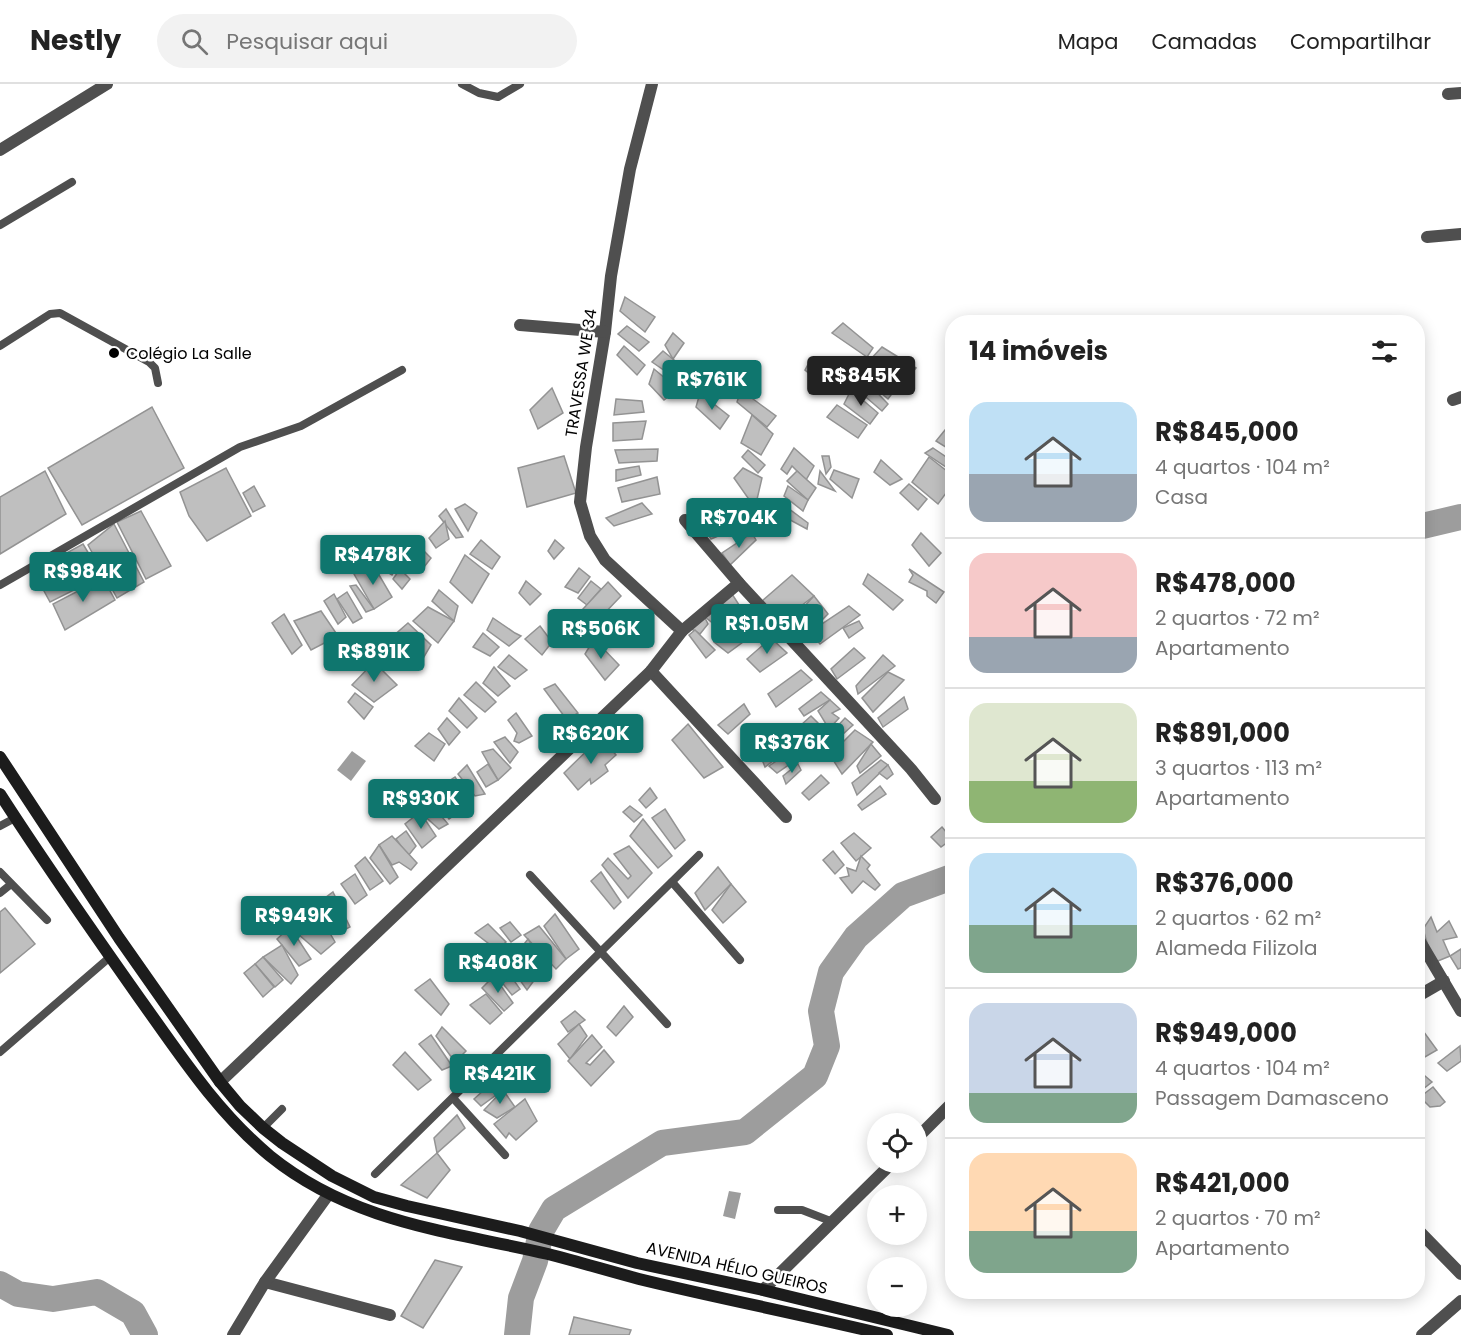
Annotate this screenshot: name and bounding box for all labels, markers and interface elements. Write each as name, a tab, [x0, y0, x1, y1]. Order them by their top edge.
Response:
search box	[157, 14, 577, 68]
text: Nestly	[30, 21, 121, 60]
icon: search	[178, 25, 211, 58]
text: Pesquisar aqui	[226, 26, 388, 57]
text: Mapa	[1058, 27, 1118, 56]
text: Camadas	[1151, 27, 1257, 56]
text: Compartilhar	[1290, 27, 1431, 56]
street label: TRAVESSA WE 34	[560, 307, 602, 439]
text: 14 imóveis	[969, 333, 1108, 369]
icon: filters	[1368, 335, 1401, 368]
place label: Colégio La Salle	[126, 342, 252, 365]
marker: Colégio La Salle	[107, 346, 121, 360]
pin: R$845K	[812, 356, 910, 407]
pin: R$761K	[663, 360, 761, 411]
text: R$845K	[821, 361, 901, 389]
text: R$761K	[676, 365, 748, 393]
text: R$845,000	[1155, 414, 1299, 450]
icon: home	[1017, 426, 1089, 498]
text: 4 quartos · 104 m²	[1155, 453, 1330, 481]
text: Casa	[1155, 483, 1208, 511]
pin: R$704K	[690, 498, 788, 549]
text: R$704K	[700, 503, 778, 531]
pin: R$478K	[324, 535, 422, 586]
text: R$478K	[334, 540, 412, 568]
pin: R$984K	[34, 552, 132, 603]
text: R$984K	[44, 557, 122, 585]
text: R$478,000	[1155, 565, 1296, 601]
icon: home	[1017, 577, 1089, 649]
pin: R$1.05M	[712, 604, 822, 655]
text: 2 quartos · 72 m²	[1155, 604, 1320, 632]
pin: R$506K	[552, 609, 650, 660]
text: R$1.05M	[725, 609, 809, 637]
text: R$506K	[562, 614, 640, 642]
pin: R$891K	[325, 632, 423, 683]
text: Apartamento	[1155, 634, 1290, 662]
text: R$891K	[338, 637, 410, 665]
pin: R$620K	[542, 714, 640, 765]
text: R$891,000	[1155, 715, 1290, 751]
text: R$620K	[552, 719, 630, 747]
pin: R$376K	[743, 723, 841, 774]
icon: home	[1017, 727, 1089, 799]
text: R$376K	[754, 728, 830, 756]
text: 3 quartos · 113 m²	[1155, 754, 1322, 782]
pin: R$930K	[372, 779, 470, 830]
text: R$930K	[382, 784, 460, 812]
text: Apartamento	[1155, 784, 1290, 812]
text: R$376,000	[1155, 865, 1294, 901]
icon: home	[1017, 877, 1089, 949]
pin: R$949K	[245, 896, 343, 947]
text: R$949K	[255, 901, 333, 929]
text: 2 quartos · 62 m²	[1155, 904, 1321, 932]
text: Alameda Filizola	[1155, 934, 1317, 962]
pin: R$408K	[449, 943, 547, 994]
text: R$408K	[458, 948, 538, 976]
text: R$949,000	[1155, 1015, 1297, 1051]
icon: home	[1017, 1027, 1089, 1099]
pin: R$421K	[451, 1054, 549, 1105]
text: 4 quartos · 104 m²	[1155, 1054, 1330, 1082]
text: R$421K	[464, 1059, 536, 1087]
text: Passagem Damasceno	[1155, 1084, 1389, 1112]
map controls	[867, 1113, 927, 1317]
button: locate	[867, 1113, 927, 1173]
text: R$421,000	[1155, 1165, 1290, 1201]
icon: home	[1017, 1177, 1089, 1249]
button: +	[867, 1185, 927, 1245]
text: 2 quartos · 70 m²	[1155, 1204, 1321, 1232]
text: Apartamento	[1155, 1234, 1290, 1262]
street label: AVENIDA HÉLIO GUEIROS	[644, 1236, 830, 1300]
button: −	[867, 1257, 927, 1317]

